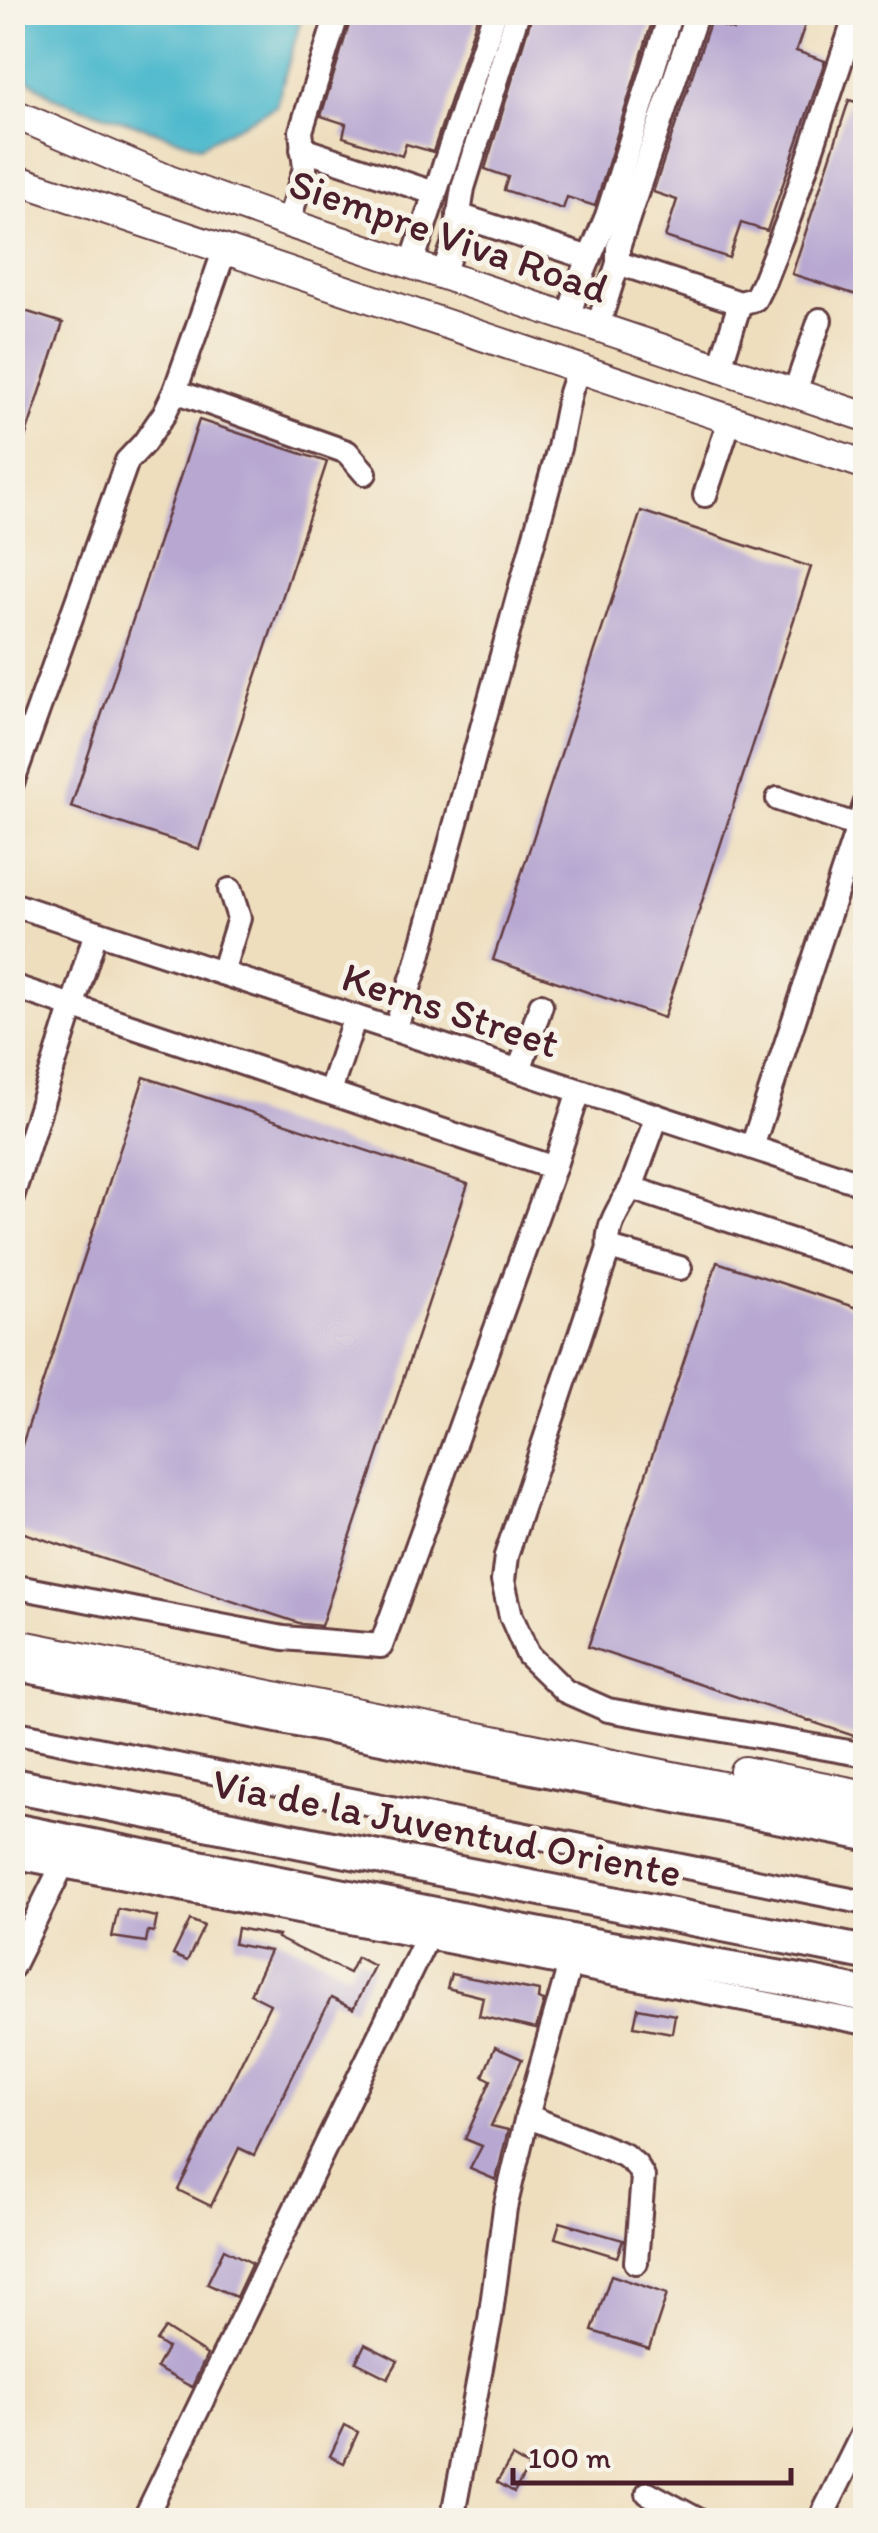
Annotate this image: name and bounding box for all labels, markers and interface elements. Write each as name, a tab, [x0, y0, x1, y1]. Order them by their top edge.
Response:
street label: Siempre Viva Road	[283, 157, 615, 314]
street label: Kerns Street	[336, 950, 566, 1068]
street label: Vía de la Juventud Oriente	[208, 1757, 686, 1898]
scale bar	[513, 2423, 790, 2485]
text: 100 m	[528, 2439, 611, 2476]

